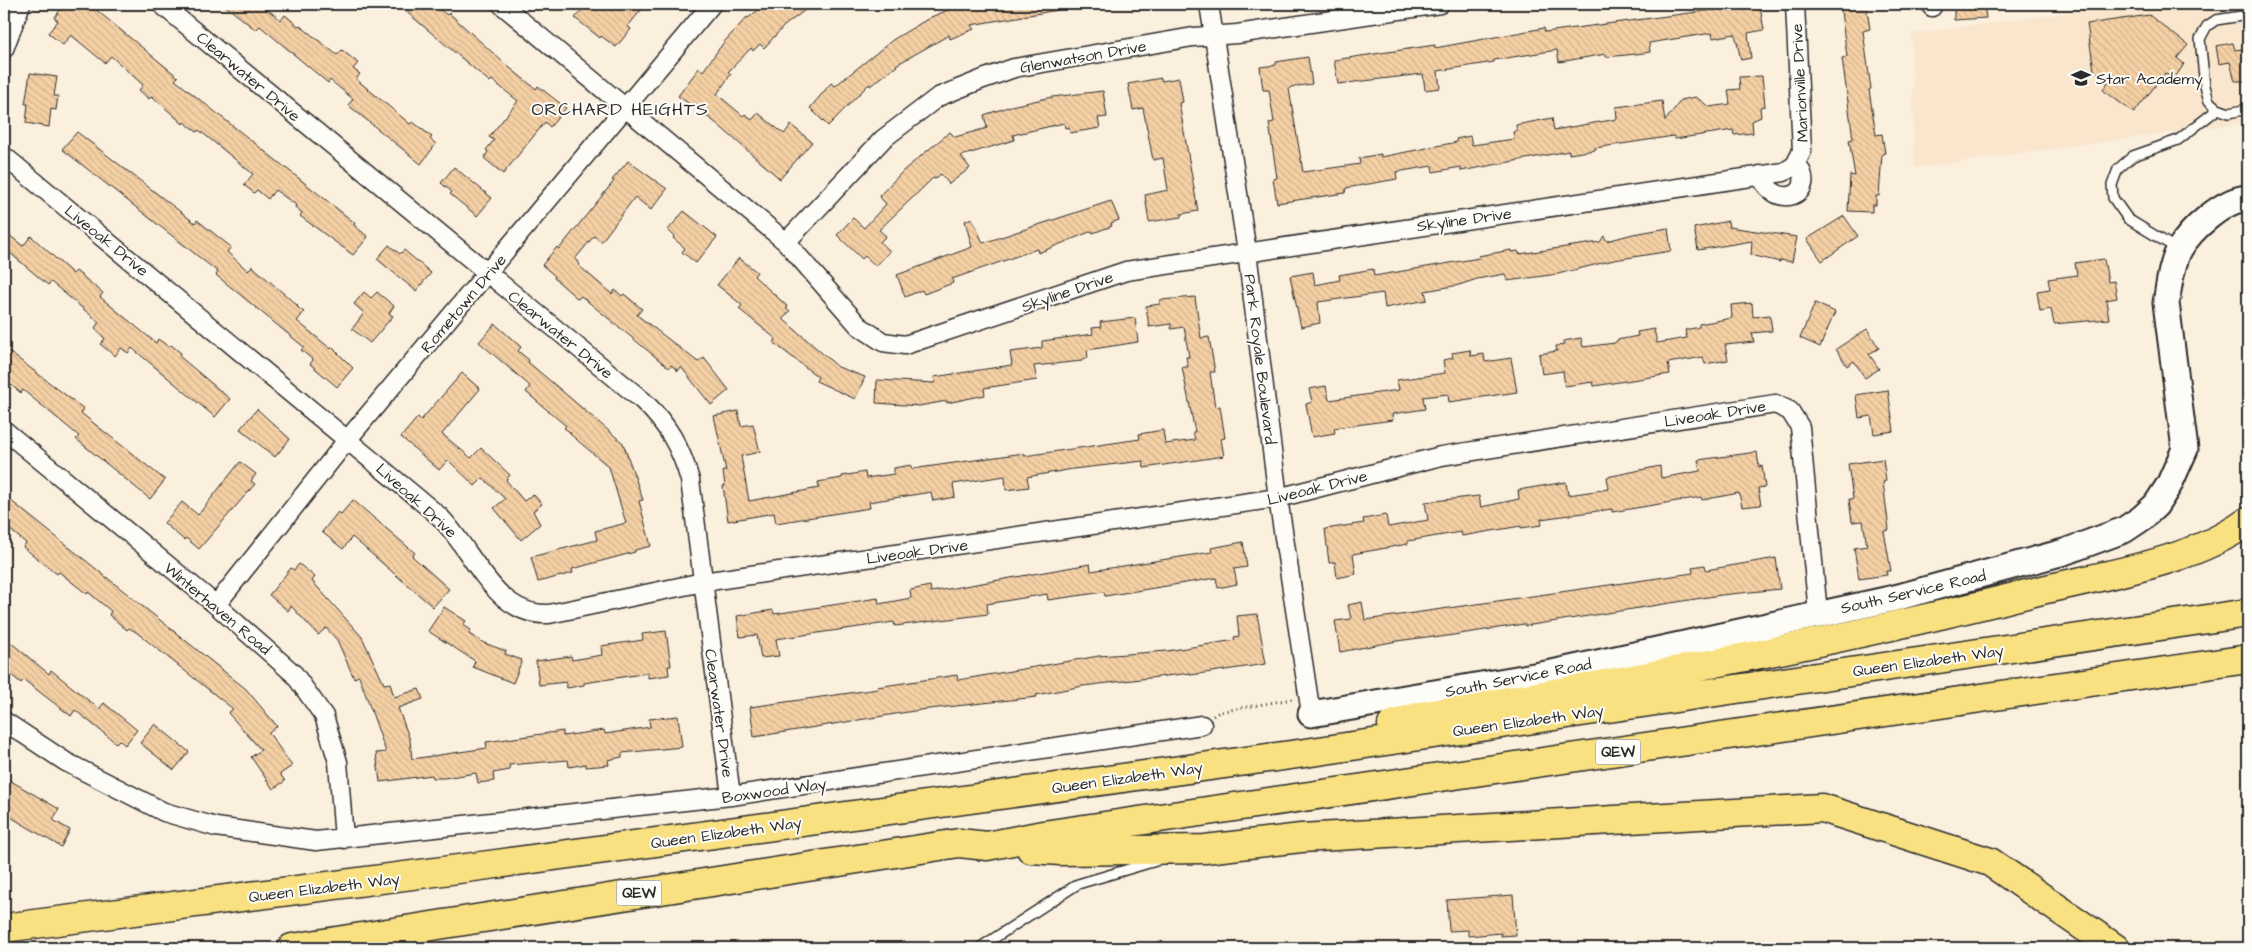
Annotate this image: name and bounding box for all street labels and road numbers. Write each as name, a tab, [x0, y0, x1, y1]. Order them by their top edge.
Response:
street label: Marionville Drive	[1786, 23, 1814, 143]
street label: Clearwater Drive	[192, 27, 305, 127]
street label: Glenwatson Drive	[1018, 35, 1148, 79]
street label: Liveoak Drive	[60, 200, 153, 282]
street label: Skyline Drive	[1415, 202, 1513, 239]
street label: Rometown Drive	[416, 249, 512, 358]
street label: Skyline Drive	[1019, 266, 1117, 319]
street label: Park Royale Boulevard	[1238, 273, 1281, 446]
street label: Clearwater Drive	[503, 285, 618, 384]
street label: Liveoak Drive	[1663, 395, 1768, 433]
street label: Liveoak Drive	[371, 458, 462, 543]
street label: Liveoak Drive	[1265, 465, 1370, 511]
street label: Liveoak Drive	[865, 534, 970, 570]
street label: Winterhaven Road	[159, 557, 276, 660]
street label: South Service Road	[1838, 565, 1988, 619]
street label: Queen Elizabeth Way	[1851, 639, 2005, 683]
street label: Clearwater Drive	[699, 647, 739, 779]
street label: South Service Road	[1443, 653, 1593, 703]
street label: Queen Elizabeth Way	[1451, 699, 1605, 743]
road number: QEW	[1596, 740, 1640, 764]
street label: Queen Elizabeth Way	[1050, 756, 1204, 800]
street label: Boxwood Way	[720, 773, 828, 810]
street label: Queen Elizabeth Way	[649, 811, 803, 855]
street label: Queen Elizabeth Way	[247, 868, 401, 909]
road number: QEW	[616, 880, 662, 906]

